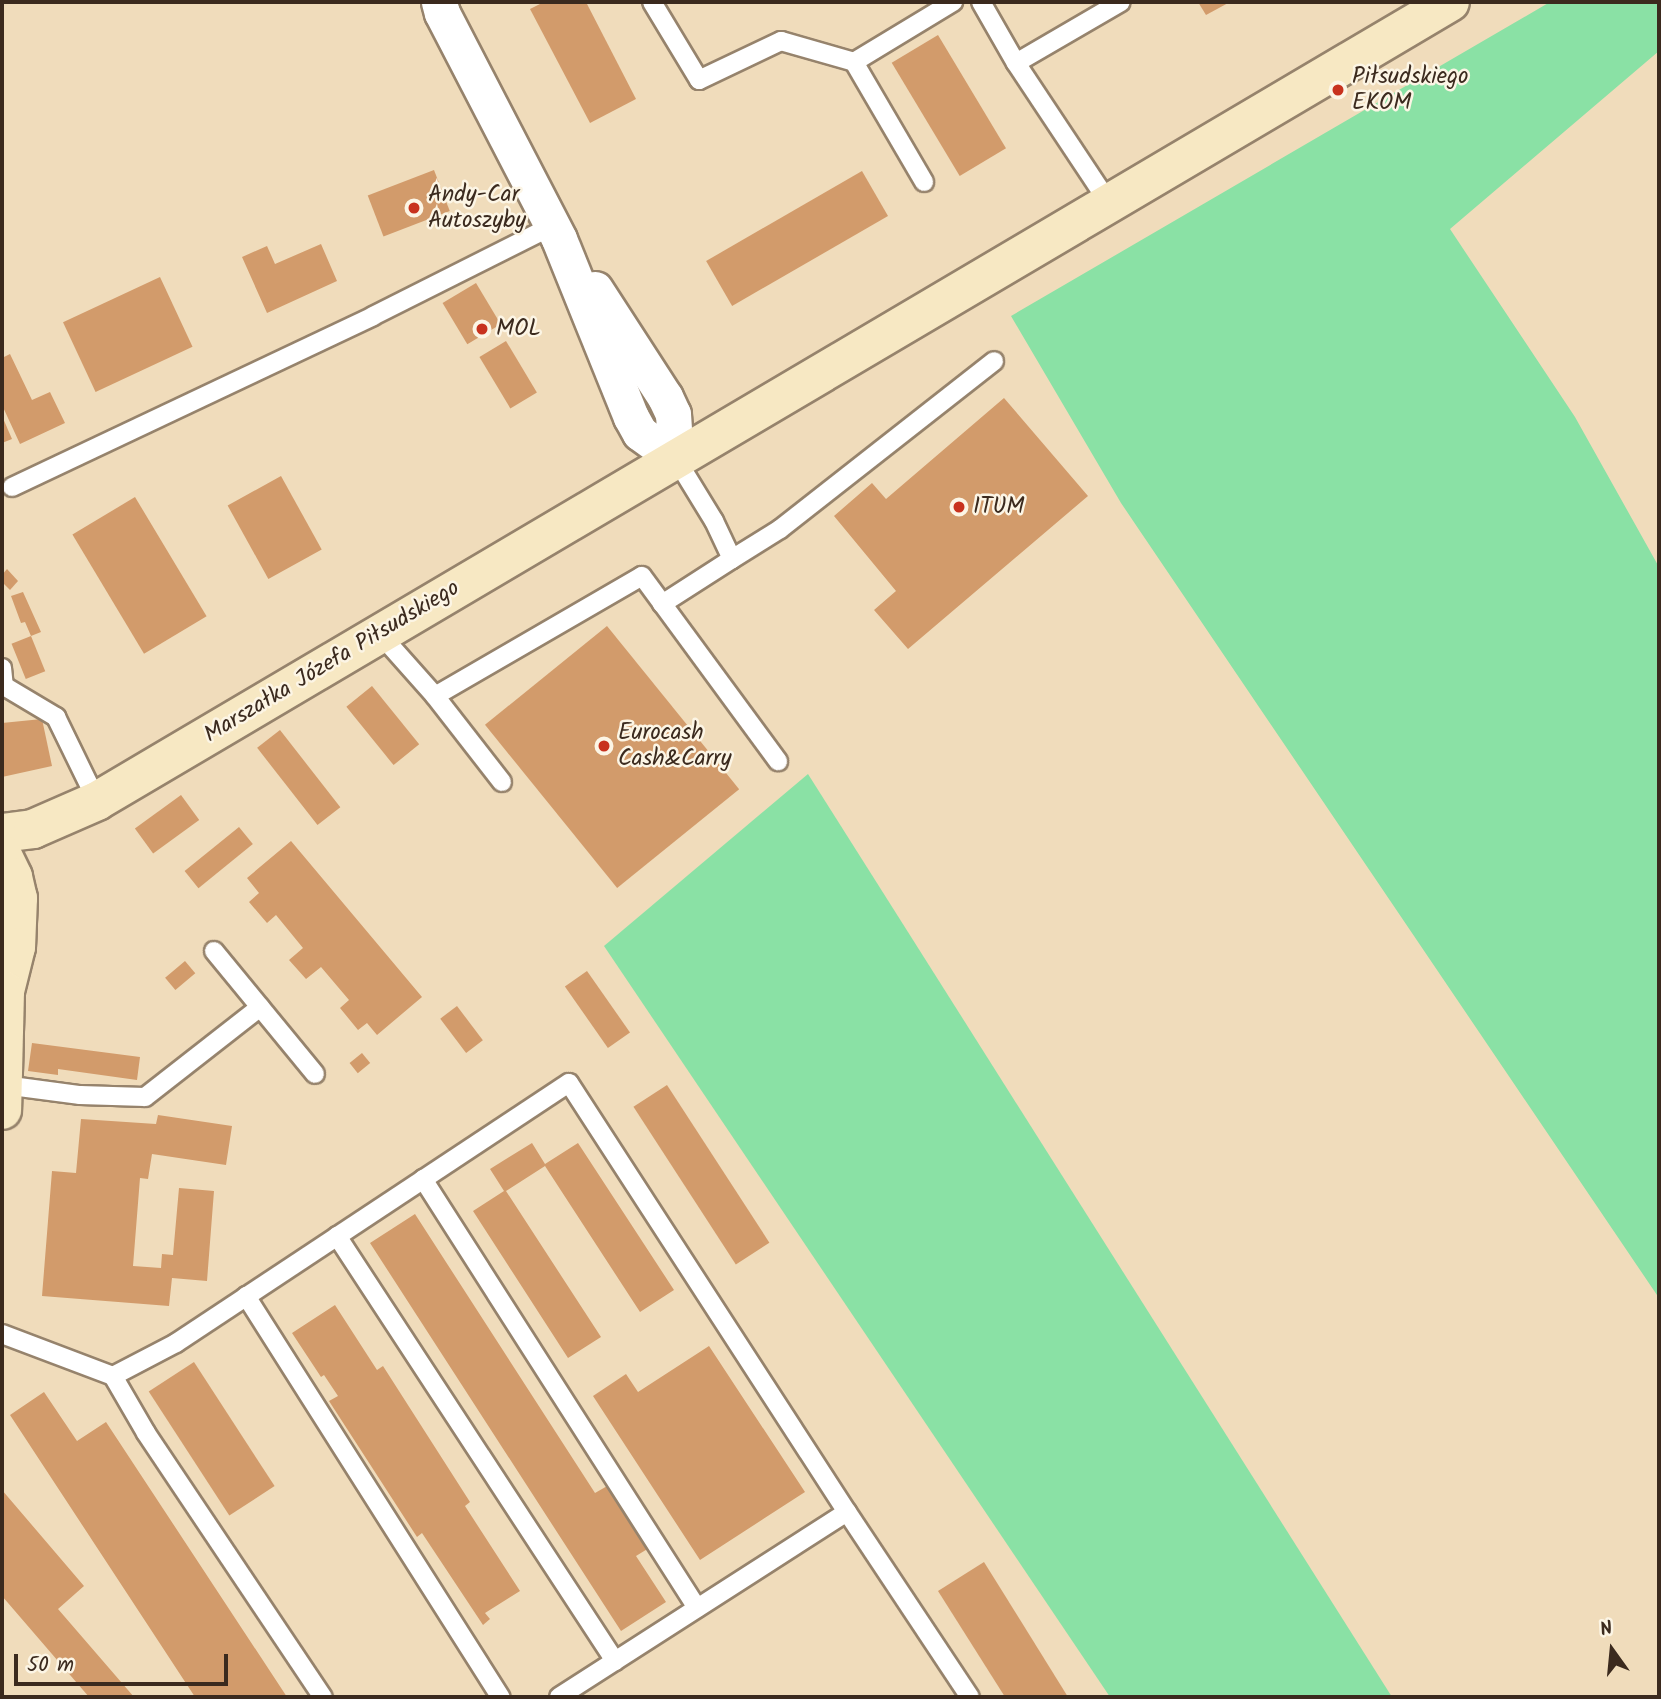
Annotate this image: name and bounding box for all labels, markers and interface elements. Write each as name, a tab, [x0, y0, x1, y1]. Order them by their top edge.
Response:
place label: Piłsudskiego EKOM	[1352, 63, 1468, 117]
marker: Piłsudskiego EKOM	[1330, 82, 1346, 98]
place label: Andy-Car Autoszyby	[428, 181, 526, 235]
marker: Andy-Car Autoszyby	[406, 200, 422, 216]
place label: MOL	[496, 315, 541, 343]
marker: MOL	[474, 321, 490, 337]
place label: ITUM	[973, 493, 1024, 521]
marker: ITUM	[951, 499, 967, 515]
street label: Marszałka Józefa Piłsudskiego	[199, 575, 465, 749]
place label: Eurocash Cash&Carry	[618, 719, 731, 773]
marker: Eurocash Cash&Carry	[596, 738, 612, 754]
text: N	[1597, 1614, 1616, 1646]
north arrow	[1577, 1615, 1647, 1685]
scale bar	[18, 1640, 231, 1684]
text: 50 m	[27, 1649, 74, 1682]

